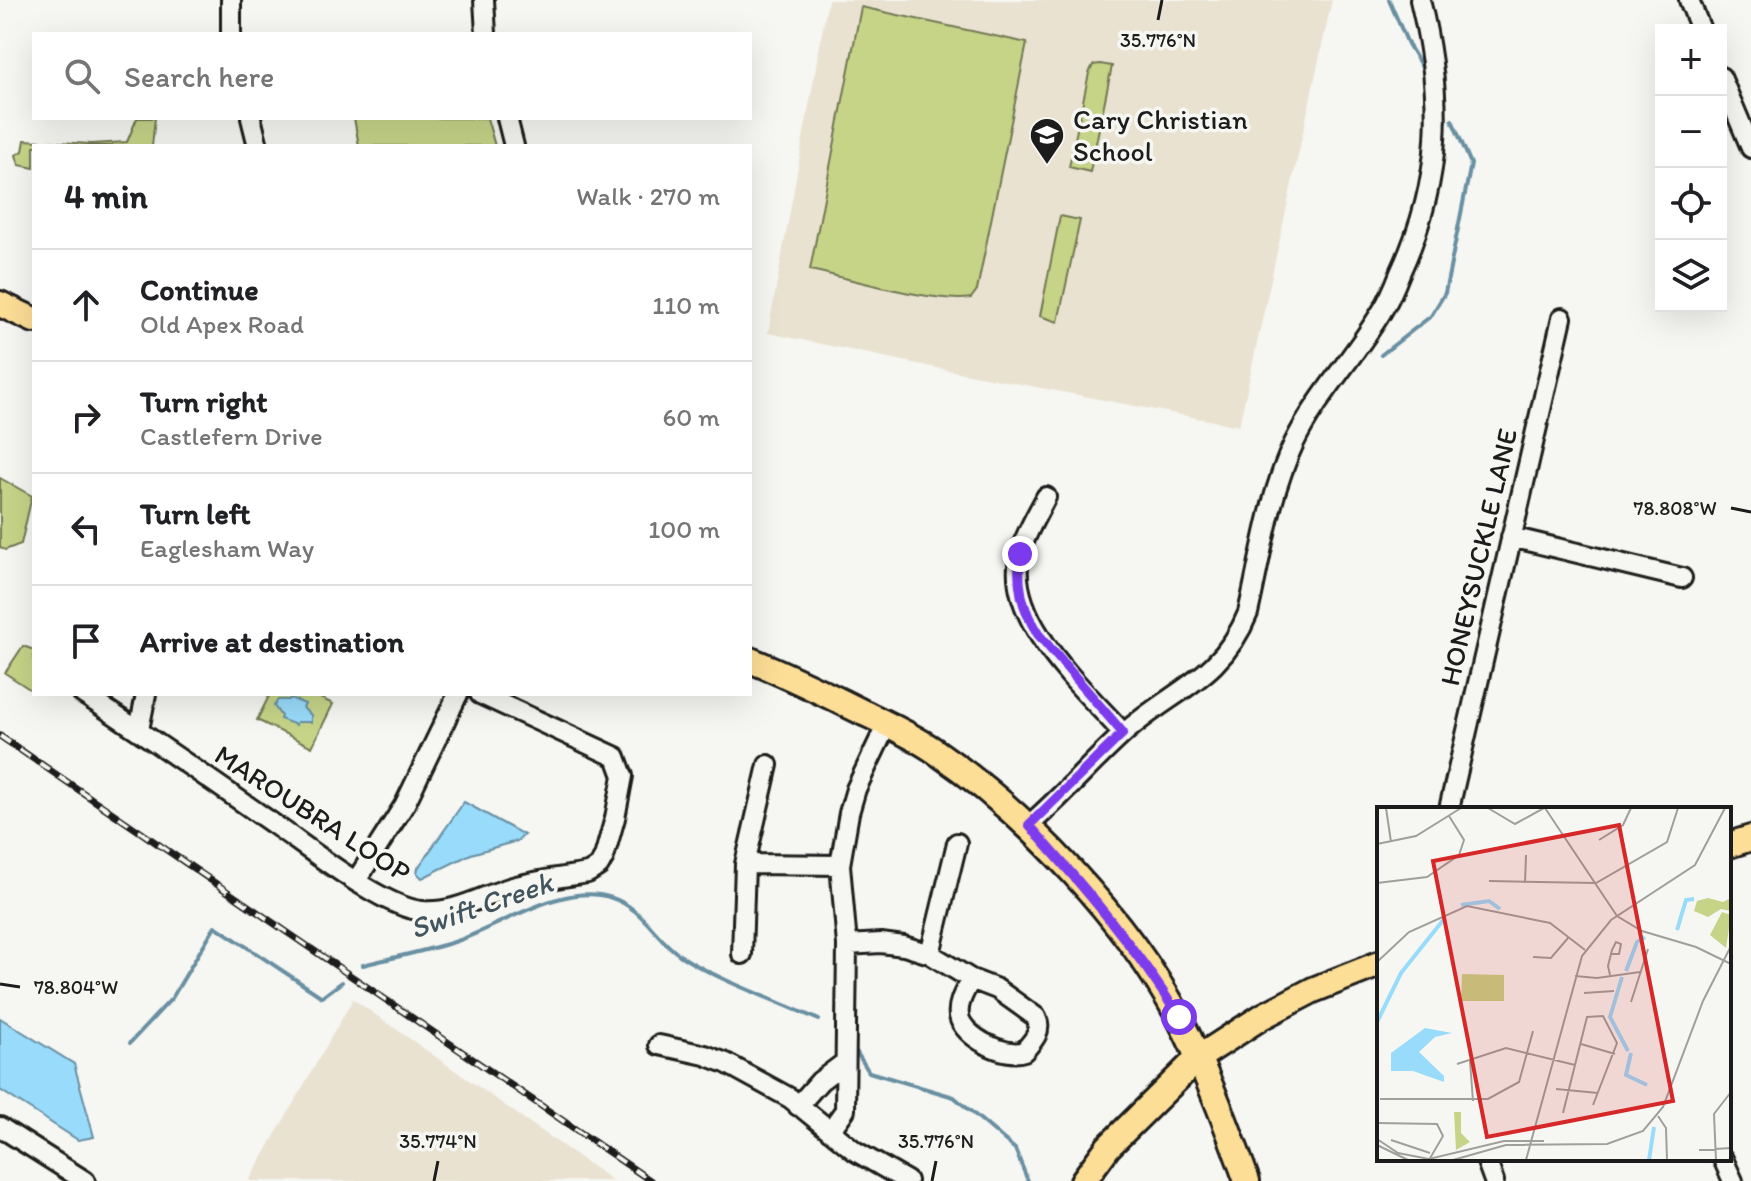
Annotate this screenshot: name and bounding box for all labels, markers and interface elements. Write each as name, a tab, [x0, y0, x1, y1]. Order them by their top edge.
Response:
map controls	[1655, 24, 1727, 312]
button: +	[1655, 24, 1727, 96]
text: 35.776°N	[1120, 28, 1196, 52]
search box	[32, 32, 752, 120]
icon: search	[60, 54, 104, 98]
text: Search here	[124, 58, 274, 95]
button: −	[1655, 96, 1727, 168]
place label: Cary Christian School	[1073, 102, 1248, 168]
school or university icon: Cary Christian School	[1028, 116, 1066, 166]
button: locate	[1655, 168, 1727, 240]
text: 4 min	[64, 176, 148, 217]
text: Walk · 270 m	[576, 180, 720, 212]
button: layers	[1655, 240, 1727, 312]
text: Continue	[140, 271, 259, 308]
icon: ahead	[64, 283, 108, 327]
text: 110 m	[652, 289, 720, 321]
text: Old Apex Road	[140, 308, 304, 340]
text: Turn right	[140, 383, 268, 420]
icon: right	[64, 395, 108, 439]
text: 60 m	[663, 401, 720, 433]
text: Castlefern Drive	[140, 420, 323, 452]
street label: HONEYSUCKLE LANE	[1432, 425, 1524, 689]
text: Turn left	[140, 495, 251, 532]
text: 78.808°W	[1633, 496, 1717, 520]
icon: left	[64, 507, 108, 551]
text: 100 m	[648, 513, 720, 545]
text: Eaglesham Way	[140, 532, 314, 564]
route end	[1002, 536, 1038, 572]
icon: arrive	[64, 619, 108, 663]
text: Arrive at destination	[140, 623, 404, 660]
street label: MAROUBRA LOOP	[209, 737, 417, 889]
inset map	[1377, 807, 1731, 1161]
water label: Swift Creek	[405, 863, 559, 947]
text: 78.804°W	[34, 975, 118, 999]
route start	[1161, 999, 1197, 1035]
text: 35.774°N	[399, 1129, 477, 1153]
text: 35.776°N	[898, 1129, 974, 1153]

